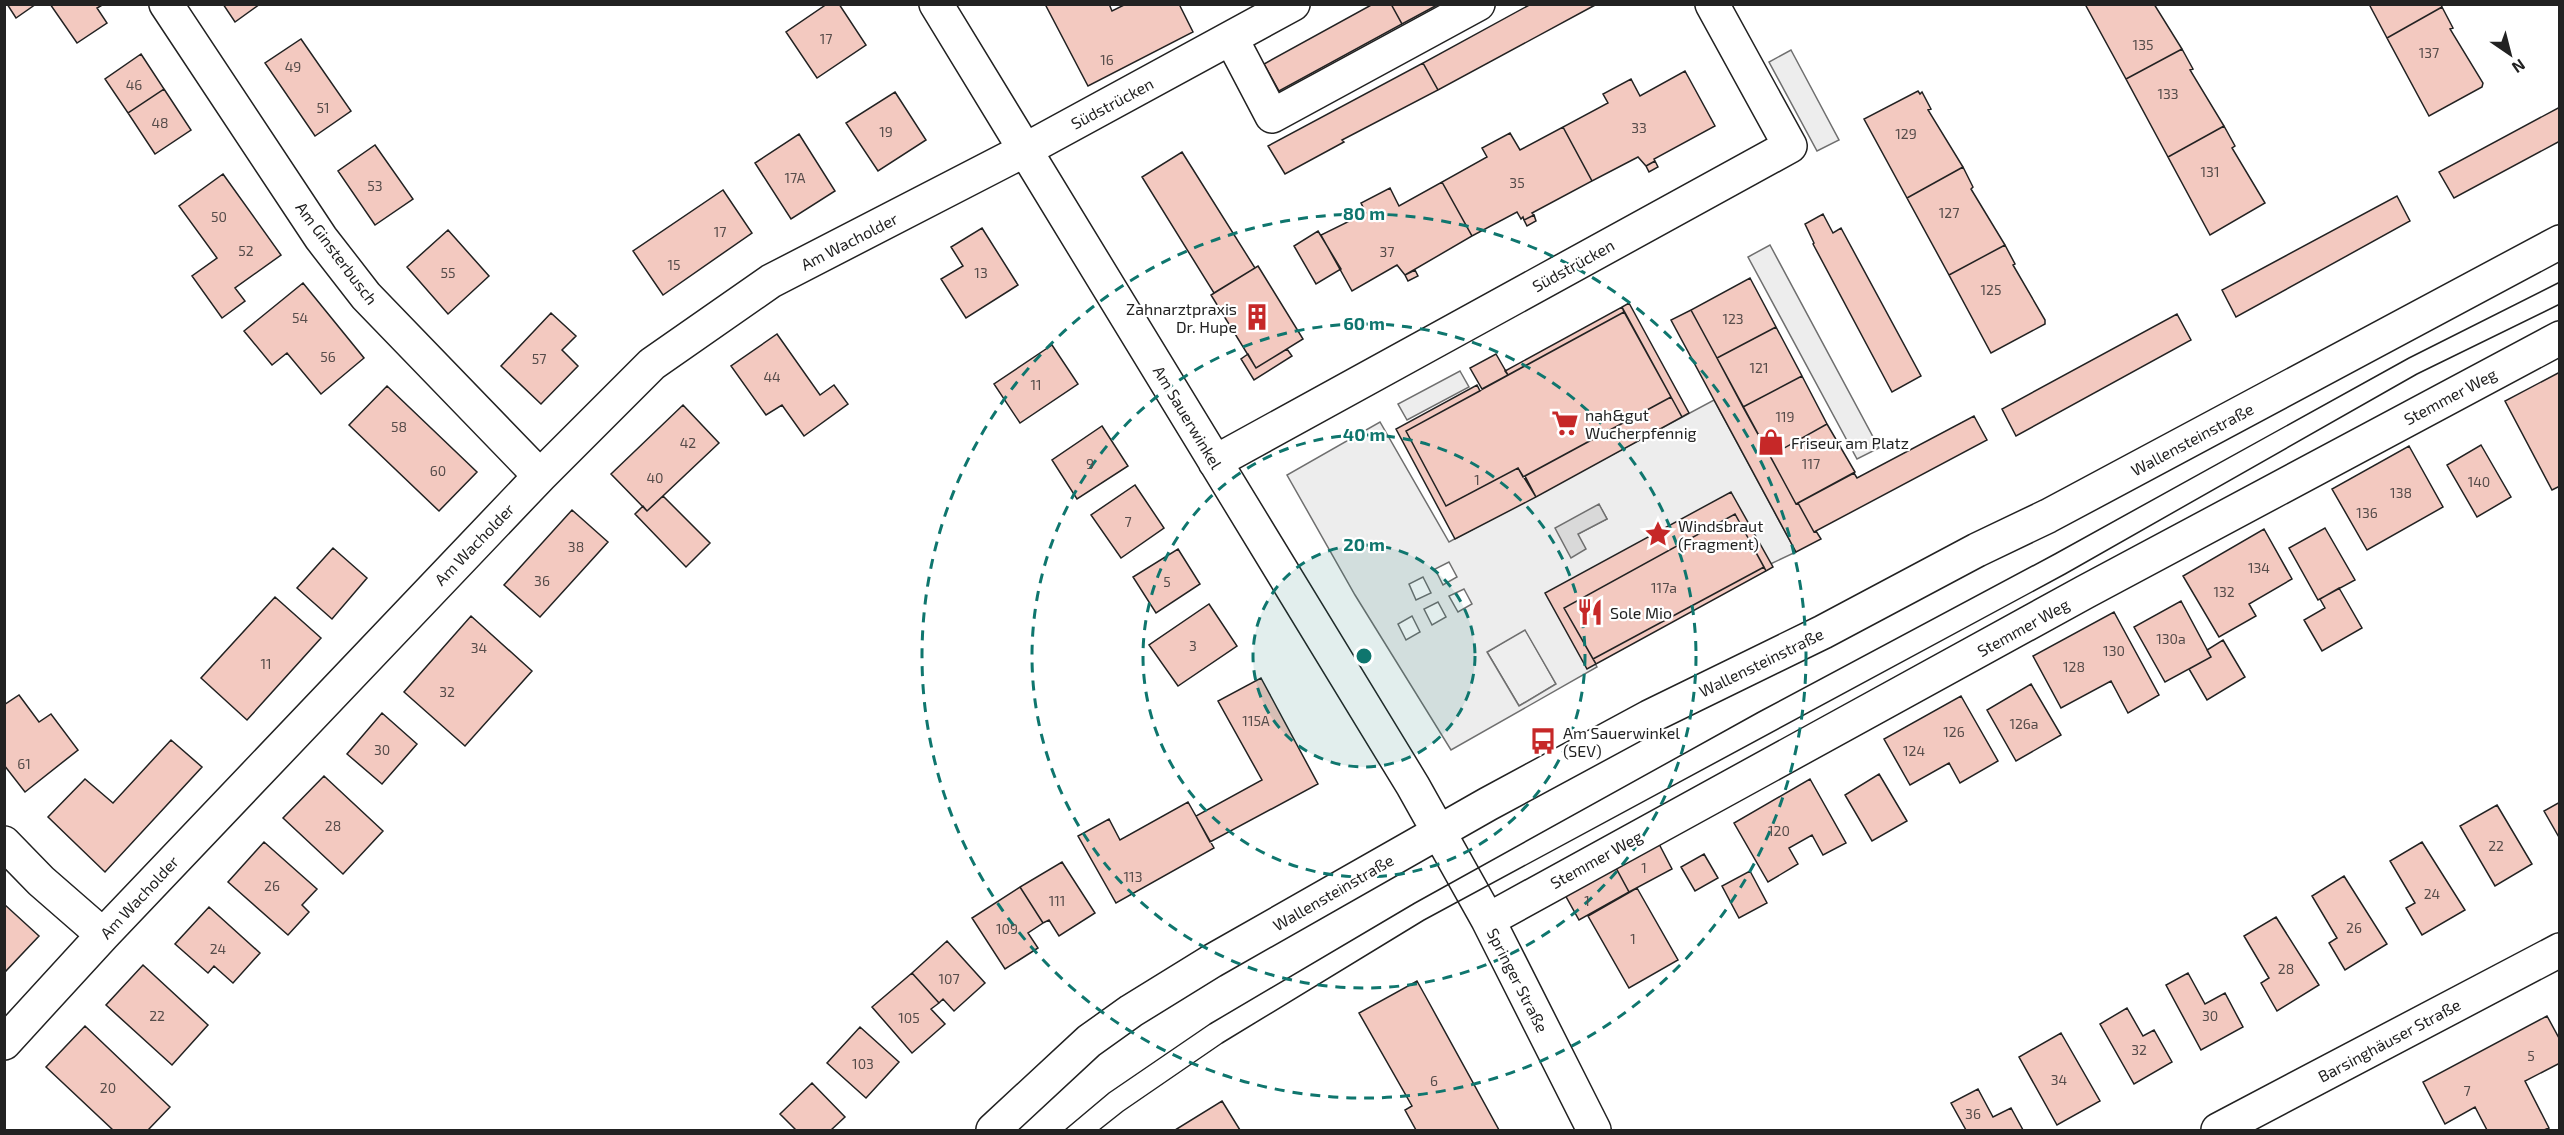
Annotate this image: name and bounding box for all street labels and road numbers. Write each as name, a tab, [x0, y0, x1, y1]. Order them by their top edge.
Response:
street label: Südstrücken	[1068, 73, 1156, 133]
street label: Am Ginsterbusch	[292, 198, 382, 308]
street label: Am Wacholder	[797, 208, 901, 274]
street label: Südstrücken	[1529, 235, 1617, 295]
street label: Am Sauerwinkel	[1150, 362, 1226, 472]
street label: Stemmer Weg	[2400, 364, 2500, 428]
street label: Wallensteinstraße	[2127, 399, 2257, 479]
street label: Am Wacholder	[430, 499, 518, 589]
street label: Stemmer Weg	[1974, 594, 2072, 660]
street label: Wallensteinstraße	[1696, 624, 1826, 700]
street label: Stemmer Weg	[1547, 826, 1645, 892]
street label: Wallensteinstraße	[1269, 850, 1397, 934]
street label: Am Wacholder	[96, 851, 183, 942]
street label: Springer Straße	[1484, 925, 1552, 1035]
street label: Barsinghäuser Straße	[2315, 994, 2463, 1086]

